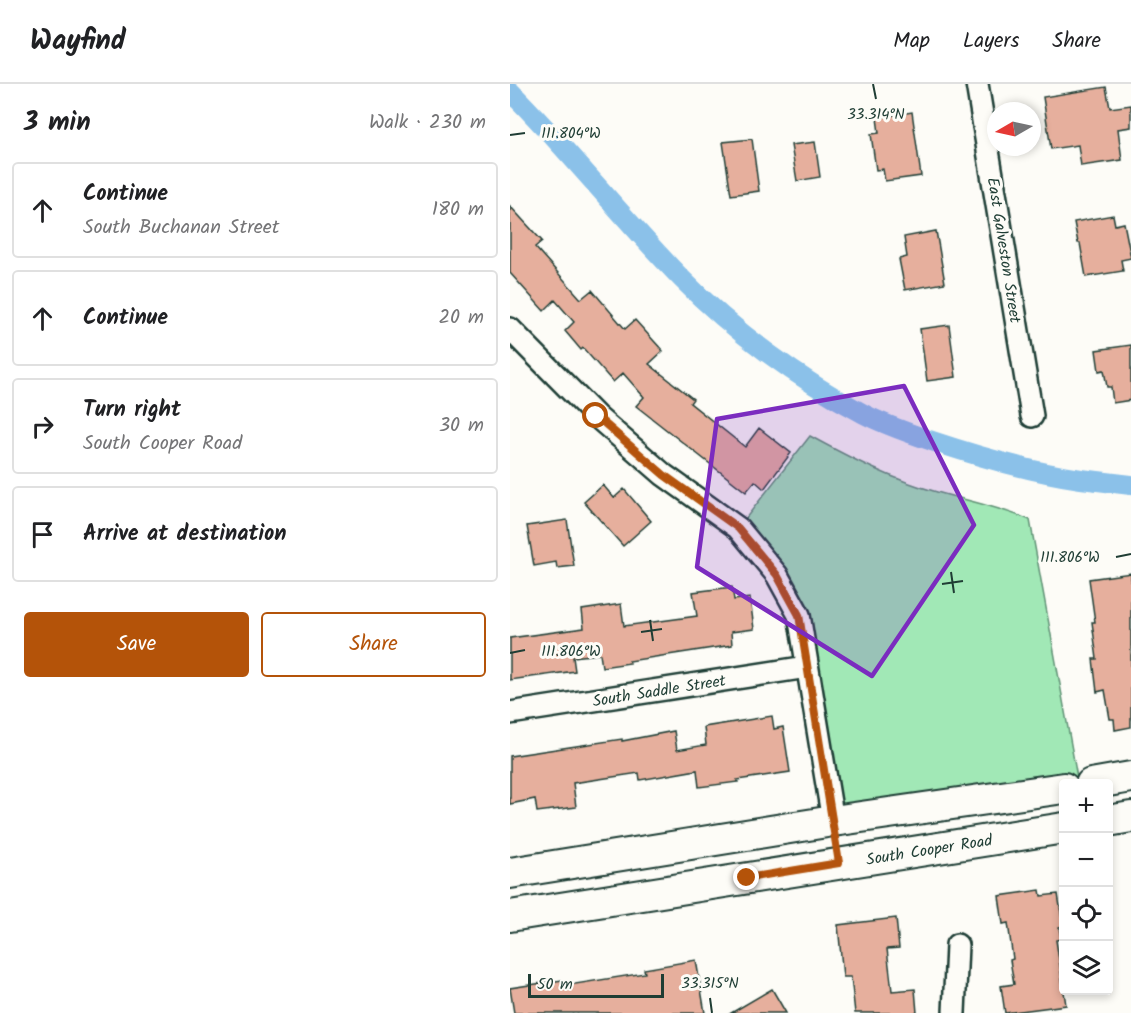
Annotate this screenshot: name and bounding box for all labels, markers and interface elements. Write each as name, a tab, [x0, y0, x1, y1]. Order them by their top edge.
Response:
text: Wayfind	[30, 19, 126, 64]
text: Map	[893, 25, 930, 58]
text: Layers	[963, 25, 1019, 58]
text: Share	[1052, 25, 1101, 58]
text: 3 min	[24, 102, 91, 144]
north arrow	[987, 102, 1041, 156]
text: 33.314°N	[847, 103, 905, 127]
text: Walk · 230 m	[369, 107, 486, 139]
text: 111.804°W	[541, 122, 601, 146]
street label: East Galveston Street	[980, 176, 1028, 326]
text: Continue	[83, 177, 168, 212]
icon: ahead	[26, 194, 59, 227]
text: 180 m	[432, 194, 484, 226]
text: South Buchanan Street	[83, 212, 280, 244]
text: Continue	[83, 301, 168, 336]
icon: ahead	[26, 302, 59, 335]
text: 20 m	[438, 302, 484, 334]
text: Turn right	[83, 393, 181, 428]
route start	[582, 402, 608, 428]
icon: right	[26, 410, 59, 443]
text: 30 m	[439, 410, 484, 442]
text: South Cooper Road	[83, 428, 242, 460]
text: Arrive at destination	[83, 517, 286, 552]
icon: arrive	[26, 518, 59, 551]
text: 111.806°W	[1040, 546, 1100, 570]
button: Save	[24, 612, 249, 677]
button: Share	[261, 612, 486, 677]
text: 111.806°W	[541, 640, 601, 664]
street label: South Saddle Street	[591, 668, 729, 714]
map controls	[1059, 779, 1113, 995]
button: +	[1059, 779, 1113, 833]
street label: South Cooper Road	[864, 828, 995, 873]
button: −	[1059, 833, 1113, 887]
route end	[733, 864, 759, 890]
button: locate	[1059, 887, 1113, 941]
button: layers	[1059, 941, 1113, 995]
scale bar	[528, 971, 664, 998]
text: 50 m	[537, 972, 573, 997]
text: 33.315°N	[681, 972, 739, 996]

